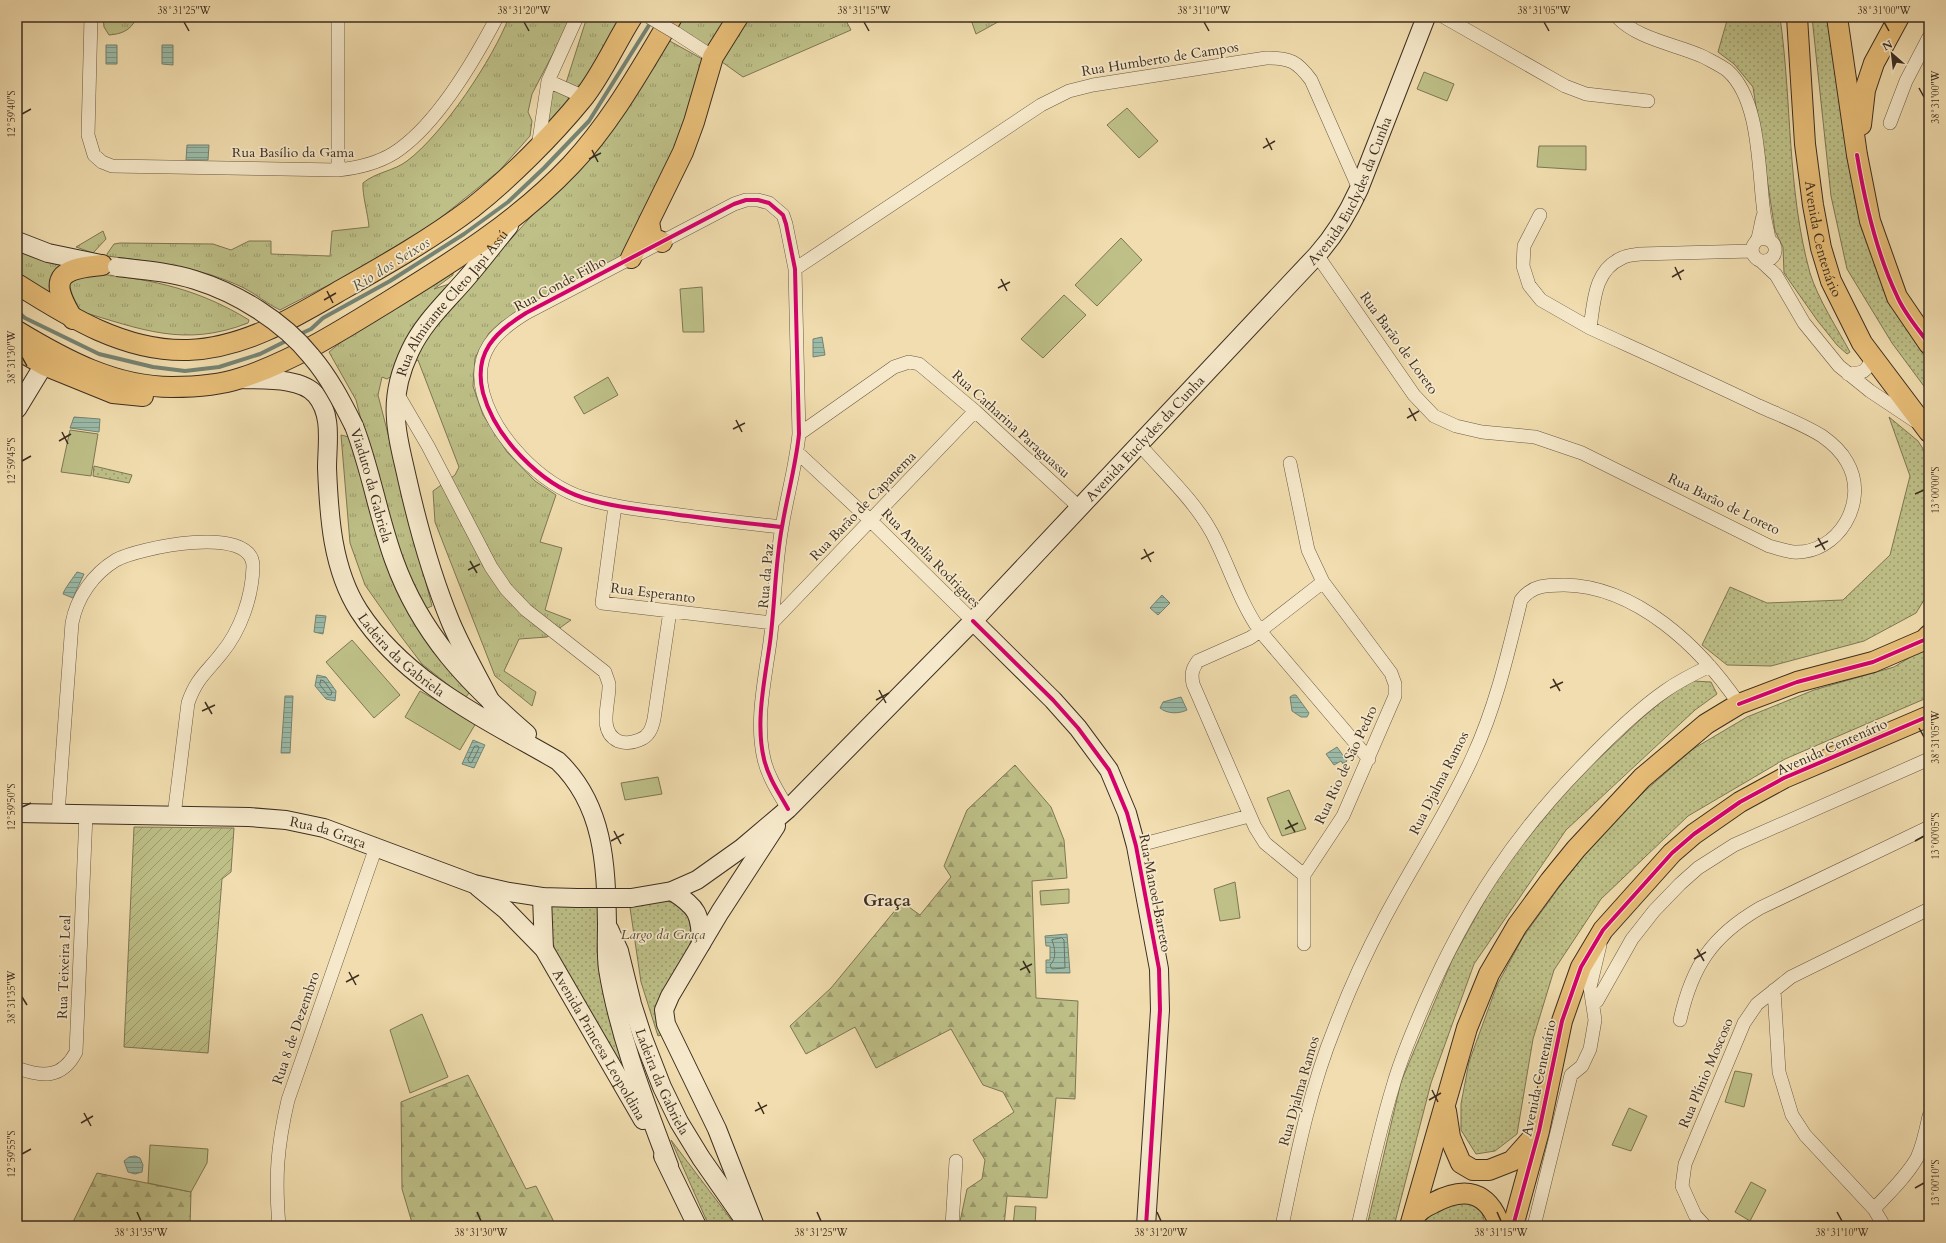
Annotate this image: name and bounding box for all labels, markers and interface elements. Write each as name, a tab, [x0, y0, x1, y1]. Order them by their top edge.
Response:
text: 38°31'25"W	[157, 4, 212, 18]
text: 38°31'20"W	[497, 4, 552, 18]
text: 38°31'15"W	[837, 4, 892, 18]
text: 38°31'10"W	[1177, 4, 1232, 18]
text: 38°31'05"W	[1517, 4, 1572, 18]
text: 38°31'00"W	[1857, 4, 1912, 18]
north arrow	[1872, 34, 1912, 74]
street label: Rua Humberto de Campos	[1080, 37, 1240, 81]
text: N	[1880, 37, 1896, 54]
text: 38°31'00"W	[1929, 69, 1943, 124]
text: 12°59'40"S	[5, 90, 19, 138]
street label: Avenida Euclydes da Cunha	[1303, 114, 1396, 269]
street label: Rua Basílio da Gama	[232, 143, 354, 162]
street label: Avenida Centenário	[1800, 180, 1847, 300]
street label: Rua Almirante Cleto Japi Assú	[391, 225, 512, 379]
water label: Rio dos Seixos	[348, 232, 434, 296]
street label: Rua Conde Filho	[511, 252, 610, 316]
street label: Rua Barão de Loreto	[1355, 288, 1443, 398]
text: 38°31'30"W	[5, 329, 19, 384]
street label: Rua Catharina Paraguassu	[948, 366, 1074, 482]
street label: Avenida Euclydes da Cunha	[1081, 371, 1209, 505]
street label: Viaduto da Gabriela	[346, 425, 397, 545]
text: 12°59'45"S	[5, 437, 19, 485]
street label: Rua Barão de Capanema	[806, 447, 920, 565]
text: 13°00'00"S	[1929, 466, 1943, 514]
street label: Rua Barão de Loreto	[1665, 469, 1784, 540]
street label: Rua Amelia Rodrigues	[877, 504, 985, 612]
street label: Rua da Paz	[754, 542, 778, 609]
street label: Rua Esperanto	[609, 578, 697, 608]
street label: Ladeira da Gabriela	[354, 609, 449, 701]
street label: Rua Rio de São Pedro	[1310, 702, 1382, 827]
text: 38°31'05"W	[1929, 709, 1943, 764]
street label: Avenida Centenário	[1774, 714, 1891, 780]
street label: Rua Djalma Ramos	[1405, 728, 1473, 838]
text: 12°59'50"S	[5, 783, 19, 831]
street label: Rua da Graça	[288, 812, 369, 853]
text: 13°00'05"S	[1929, 812, 1943, 860]
street label: Rua Manoel Barreto	[1134, 832, 1176, 954]
district label: Graça	[863, 888, 911, 913]
street label: Rua Teixeira Leal	[53, 914, 75, 1019]
park label: Largo da Graça	[621, 925, 705, 944]
street label: Avenida Princesa Leopoldina	[548, 965, 650, 1123]
text: 38°31'35"W	[5, 969, 19, 1024]
street label: Rua 8 de Dezembro	[268, 969, 324, 1087]
street label: Rua Plínio Moscoso	[1674, 1015, 1738, 1131]
street label: Avenida Centenário	[1517, 1017, 1561, 1138]
street label: Ladeira da Gabriela	[631, 1026, 694, 1138]
street label: Rua Djalma Ramos	[1274, 1033, 1324, 1148]
text: 12°59'55"S	[5, 1130, 19, 1178]
text: 13°00'10"S	[1929, 1159, 1943, 1207]
text: 38°31'35"W	[114, 1226, 169, 1240]
text: 38°31'30"W	[454, 1226, 509, 1240]
text: 38°31'25"W	[794, 1226, 849, 1240]
text: 38°31'20"W	[1134, 1226, 1189, 1240]
text: 38°31'15"W	[1474, 1226, 1529, 1240]
text: 38°31'10"W	[1815, 1226, 1870, 1240]

